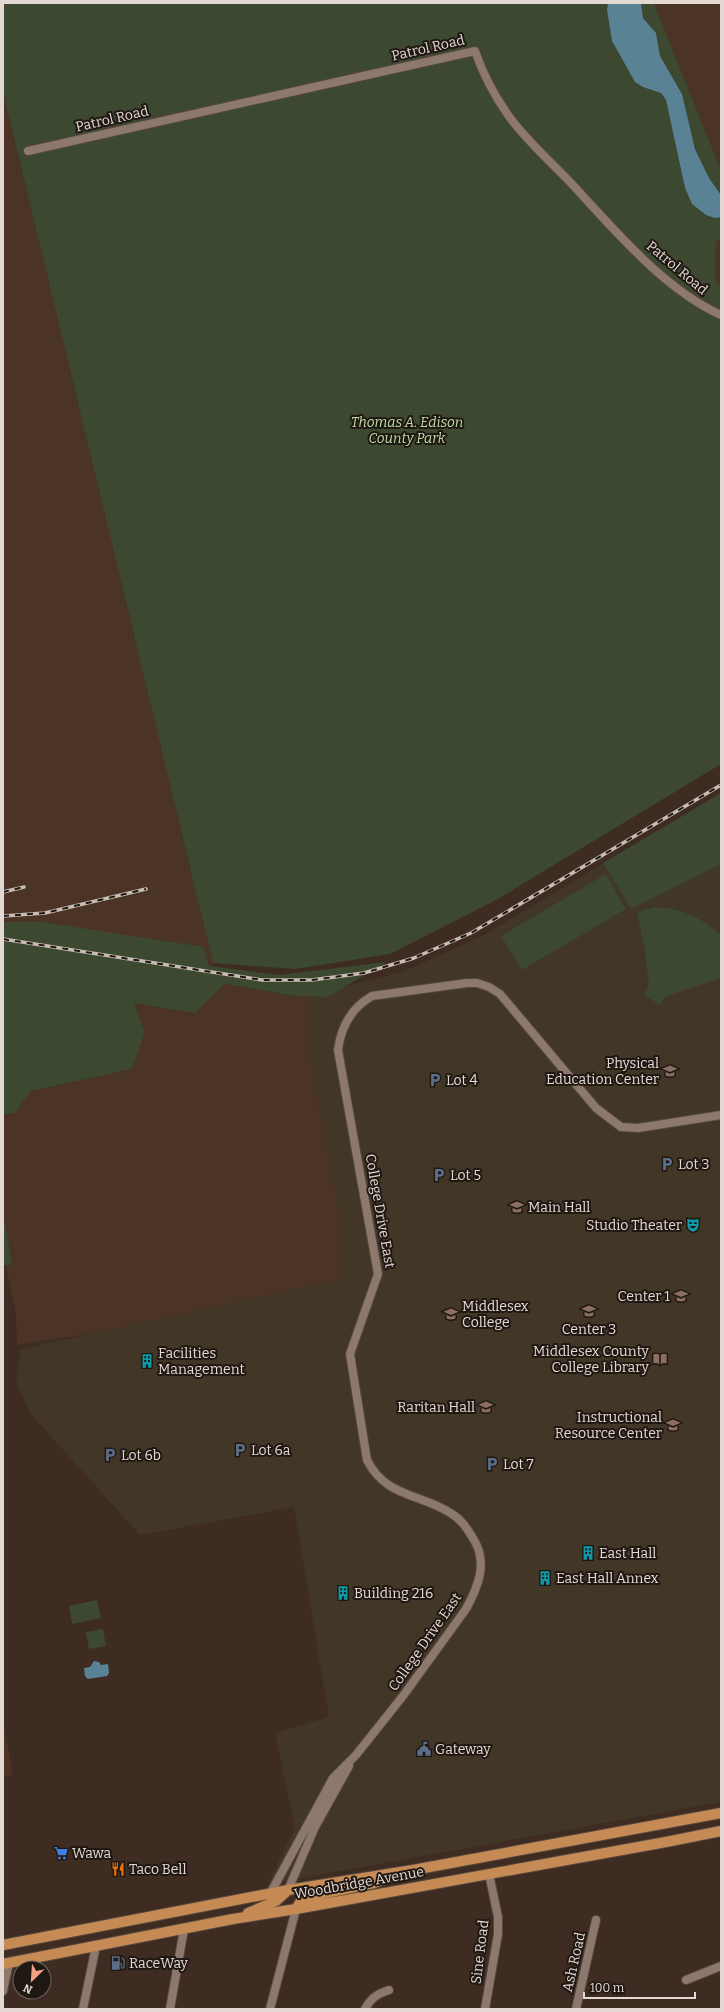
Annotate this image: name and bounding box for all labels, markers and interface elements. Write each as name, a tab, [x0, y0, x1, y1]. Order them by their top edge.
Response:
street label: Patrol Road	[390, 31, 466, 65]
street label: Patrol Road	[74, 102, 150, 136]
street label: Patrol Road	[643, 238, 711, 298]
park label: Thomas A. Edison County Park	[351, 414, 463, 447]
place label: Physical Education Center	[546, 1055, 659, 1088]
school or university icon: Physical Education Center	[662, 1063, 678, 1079]
parking icon: Lot 4	[427, 1072, 443, 1088]
place label: Lot 4	[446, 1072, 478, 1089]
street label: College Drive East	[362, 1153, 398, 1269]
parking icon: Lot 3	[659, 1156, 675, 1172]
place label: Lot 3	[678, 1156, 709, 1173]
parking icon: Lot 5	[431, 1167, 447, 1183]
place label: Lot 5	[450, 1167, 481, 1184]
school or university icon: Main Hall	[509, 1199, 525, 1215]
place label: Main Hall	[528, 1199, 590, 1216]
place label: Studio Theater	[586, 1217, 682, 1234]
theatre icon: Studio Theater	[685, 1217, 701, 1233]
place label: Center 1	[618, 1288, 670, 1305]
school or university icon: Center 1	[673, 1288, 689, 1304]
place label: Middlesex College	[462, 1298, 529, 1331]
school or university icon: Center 3	[581, 1303, 597, 1319]
school or university icon: Middlesex College	[443, 1306, 459, 1322]
place label: Center 3	[562, 1321, 616, 1338]
place label: Middlesex County College Library	[533, 1343, 650, 1376]
place label: Facilities Management	[158, 1345, 245, 1378]
library icon: Middlesex County College Library	[652, 1351, 668, 1367]
building icon: Facilities Management	[139, 1353, 155, 1369]
place label: Raritan Hall	[397, 1399, 475, 1416]
school or university icon: Raritan Hall	[478, 1399, 494, 1415]
place label: Instructional Resource Center	[555, 1409, 662, 1442]
school or university icon: Instructional Resource Center	[665, 1417, 681, 1433]
parking icon: Lot 6a	[232, 1442, 248, 1458]
place label: Lot 6a	[251, 1442, 291, 1459]
parking icon: Lot 6b	[102, 1447, 118, 1463]
place label: Lot 6b	[121, 1447, 161, 1464]
parking icon: Lot 7	[484, 1456, 500, 1472]
place label: Lot 7	[503, 1456, 534, 1473]
building icon: East Hall	[580, 1545, 596, 1561]
place label: East Hall	[599, 1545, 656, 1562]
building icon: East Hall Annex	[537, 1570, 553, 1586]
place label: East Hall Annex	[556, 1570, 659, 1587]
building icon: Building 216	[335, 1585, 351, 1601]
place label: Building 216	[354, 1585, 433, 1602]
street label: College Drive East	[385, 1590, 465, 1694]
public building icon: Gateway	[416, 1741, 432, 1757]
place label: Gateway	[435, 1741, 491, 1758]
supermarket icon: Wawa	[53, 1845, 69, 1861]
place label: Wawa	[72, 1845, 111, 1862]
restaurant icon: Taco Bell	[110, 1861, 126, 1877]
place label: Taco Bell	[129, 1861, 186, 1878]
street label: Woodbridge Avenue	[293, 1863, 425, 1903]
street label: Sine Road	[468, 1919, 492, 1985]
street label: Ash Road	[559, 1930, 589, 1994]
fuel station icon: RaceWay	[110, 1955, 126, 1971]
place label: RaceWay	[129, 1955, 189, 1972]
north arrow	[12, 1960, 52, 2000]
scale bar	[584, 1974, 695, 2000]
text: N	[21, 1981, 35, 1996]
text: 100 m	[590, 1981, 625, 1995]

